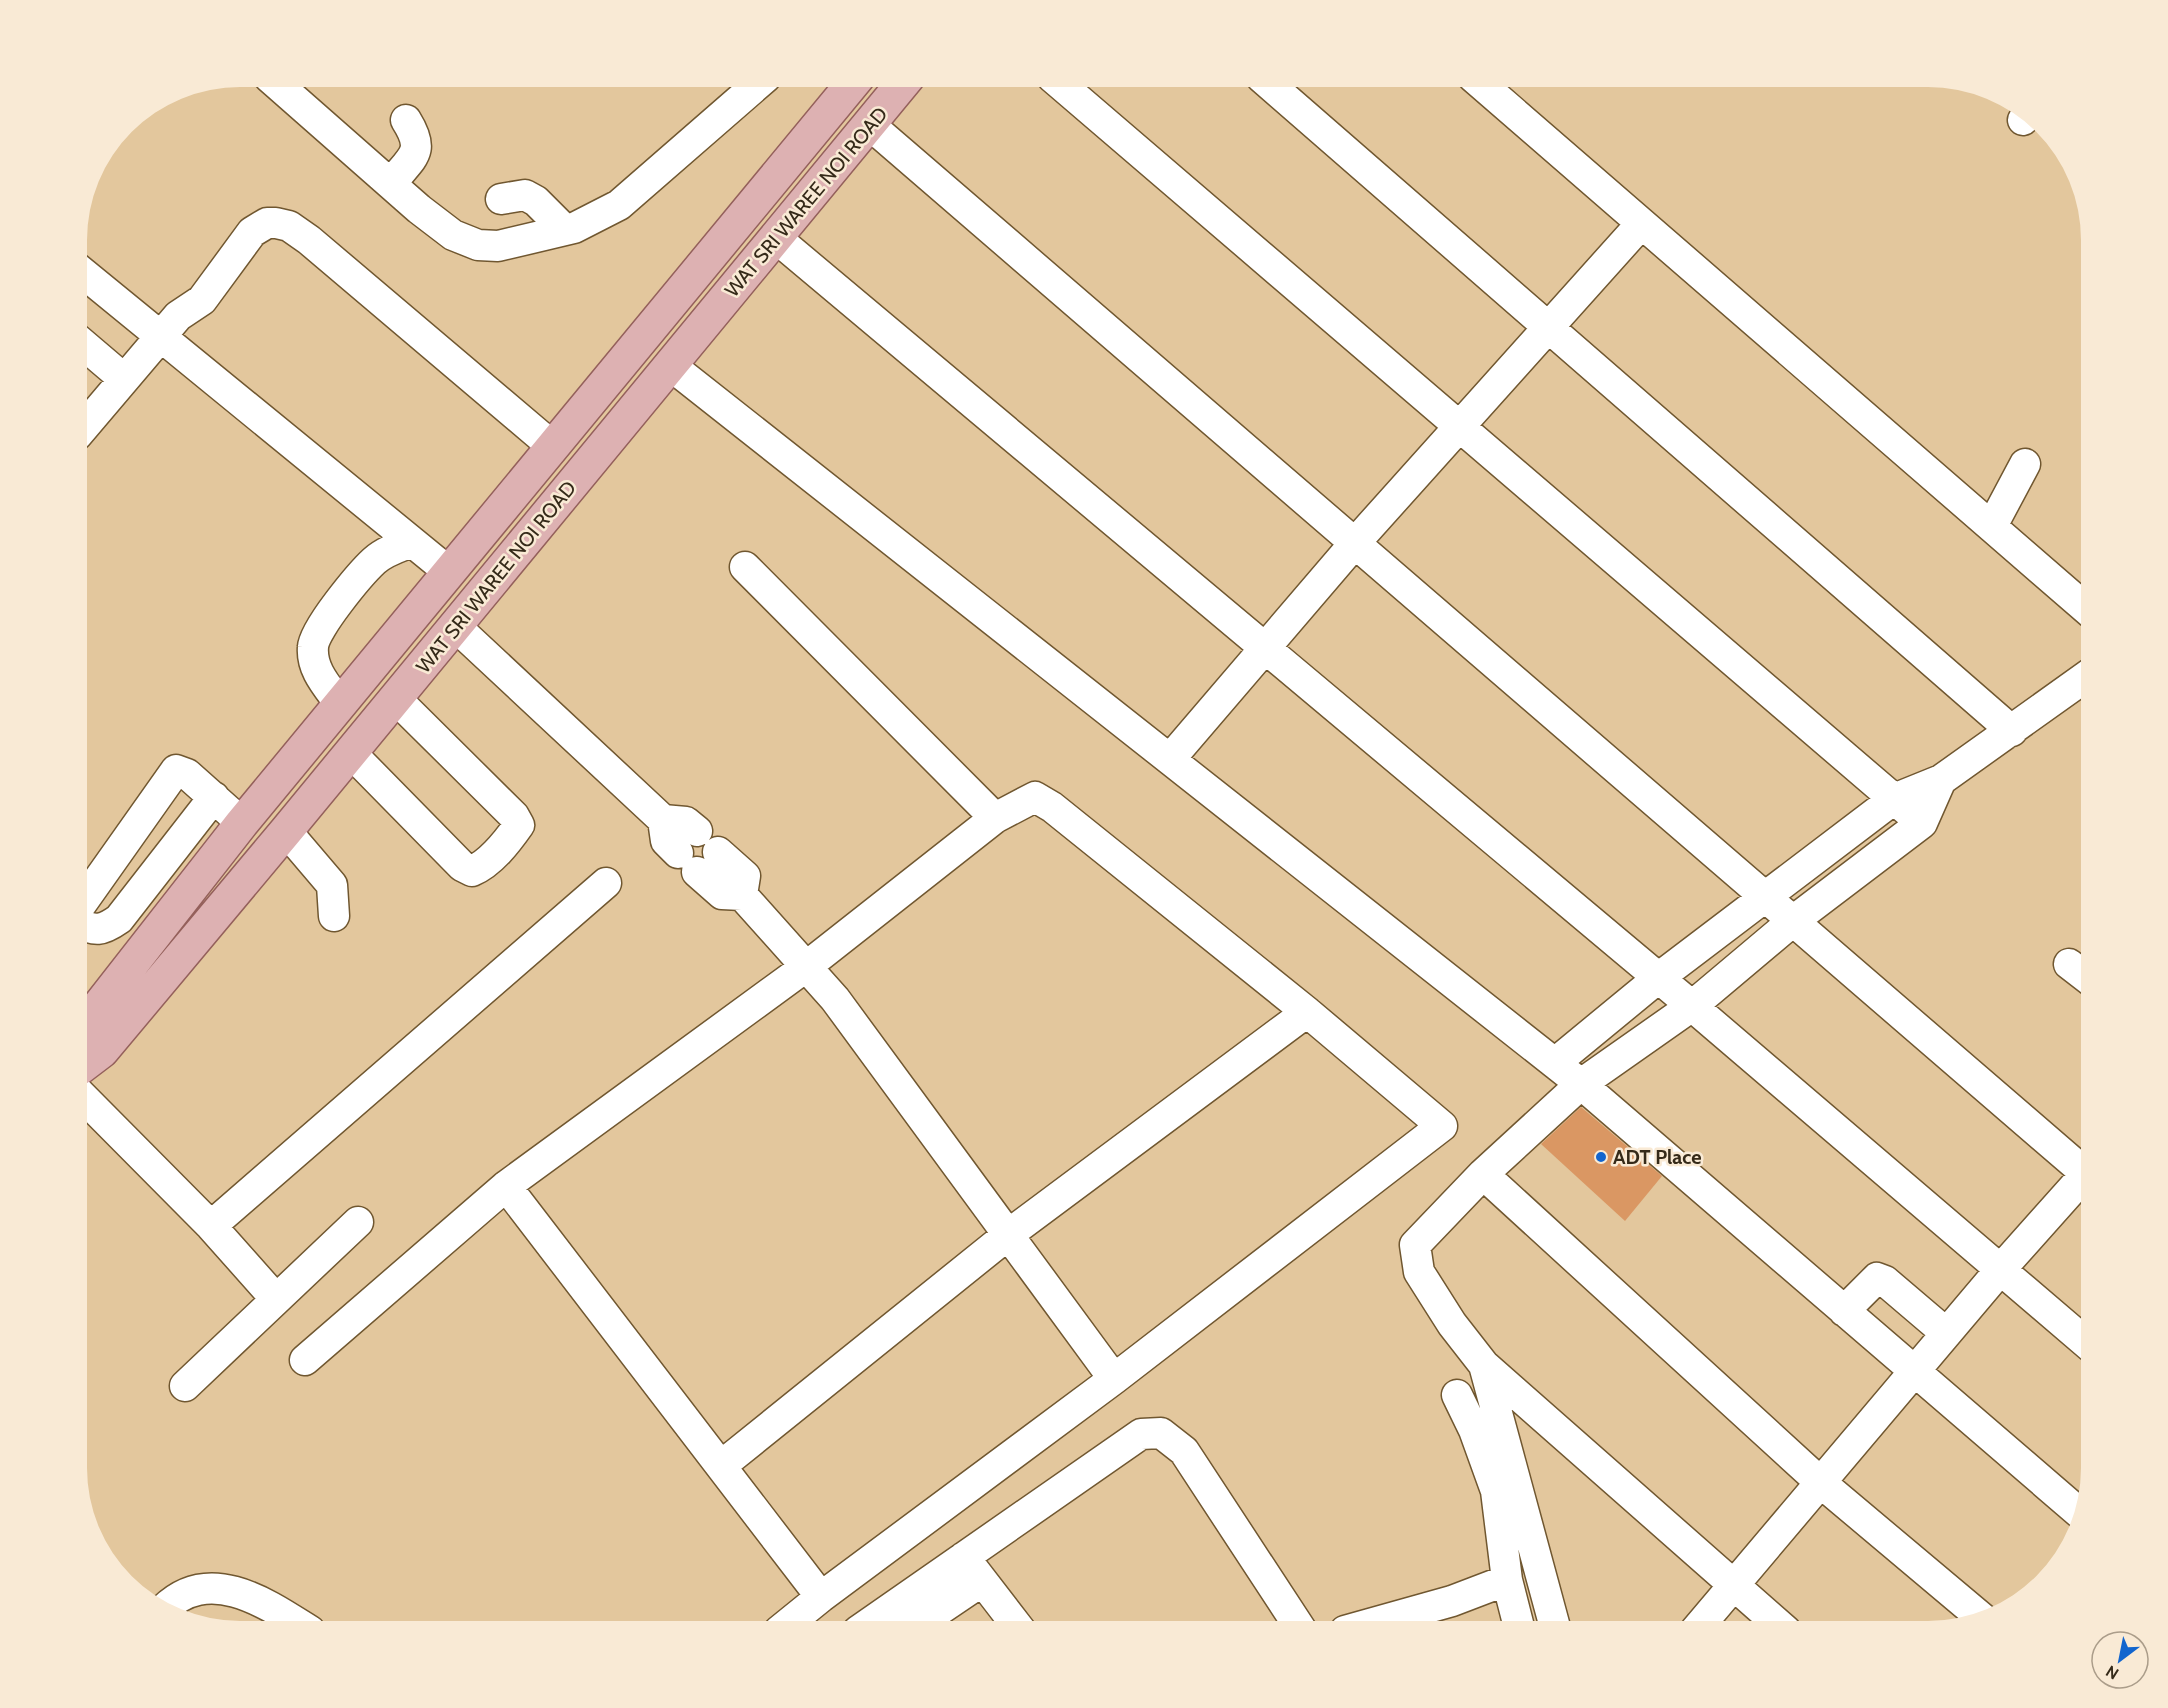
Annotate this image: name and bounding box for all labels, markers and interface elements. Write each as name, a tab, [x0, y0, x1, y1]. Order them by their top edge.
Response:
street label: WAT SRI WAREE NOI ROAD	[720, 102, 892, 302]
street label: WAT SRI WAREE NOI ROAD	[411, 476, 581, 678]
place label: ADT Place	[1613, 1145, 1702, 1169]
marker: ADT Place	[1594, 1150, 1608, 1164]
north arrow	[2090, 1630, 2150, 1690]
text: N	[2102, 1661, 2122, 1683]

